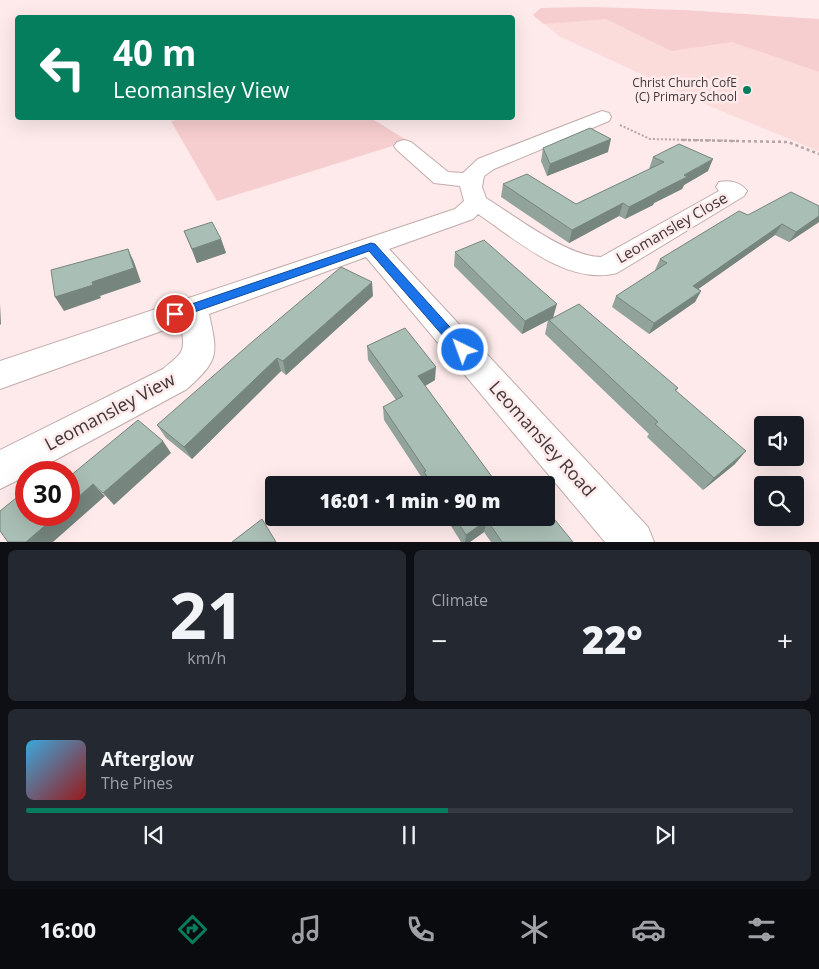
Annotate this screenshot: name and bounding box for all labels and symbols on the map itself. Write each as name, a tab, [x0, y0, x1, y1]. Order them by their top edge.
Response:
place label: Christ Church CofE (C) Primary School	[632, 74, 737, 105]
marker: Christ Church CofE (C) Primary School	[741, 84, 753, 96]
street label: Leomansley Close	[612, 187, 731, 267]
pin	[154, 293, 196, 335]
position arrow	[436, 323, 488, 375]
street label: Leomansley View	[40, 367, 179, 456]
street label: Leomansley Road	[484, 375, 601, 501]
speed limit sign: 30	[15, 461, 80, 526]

